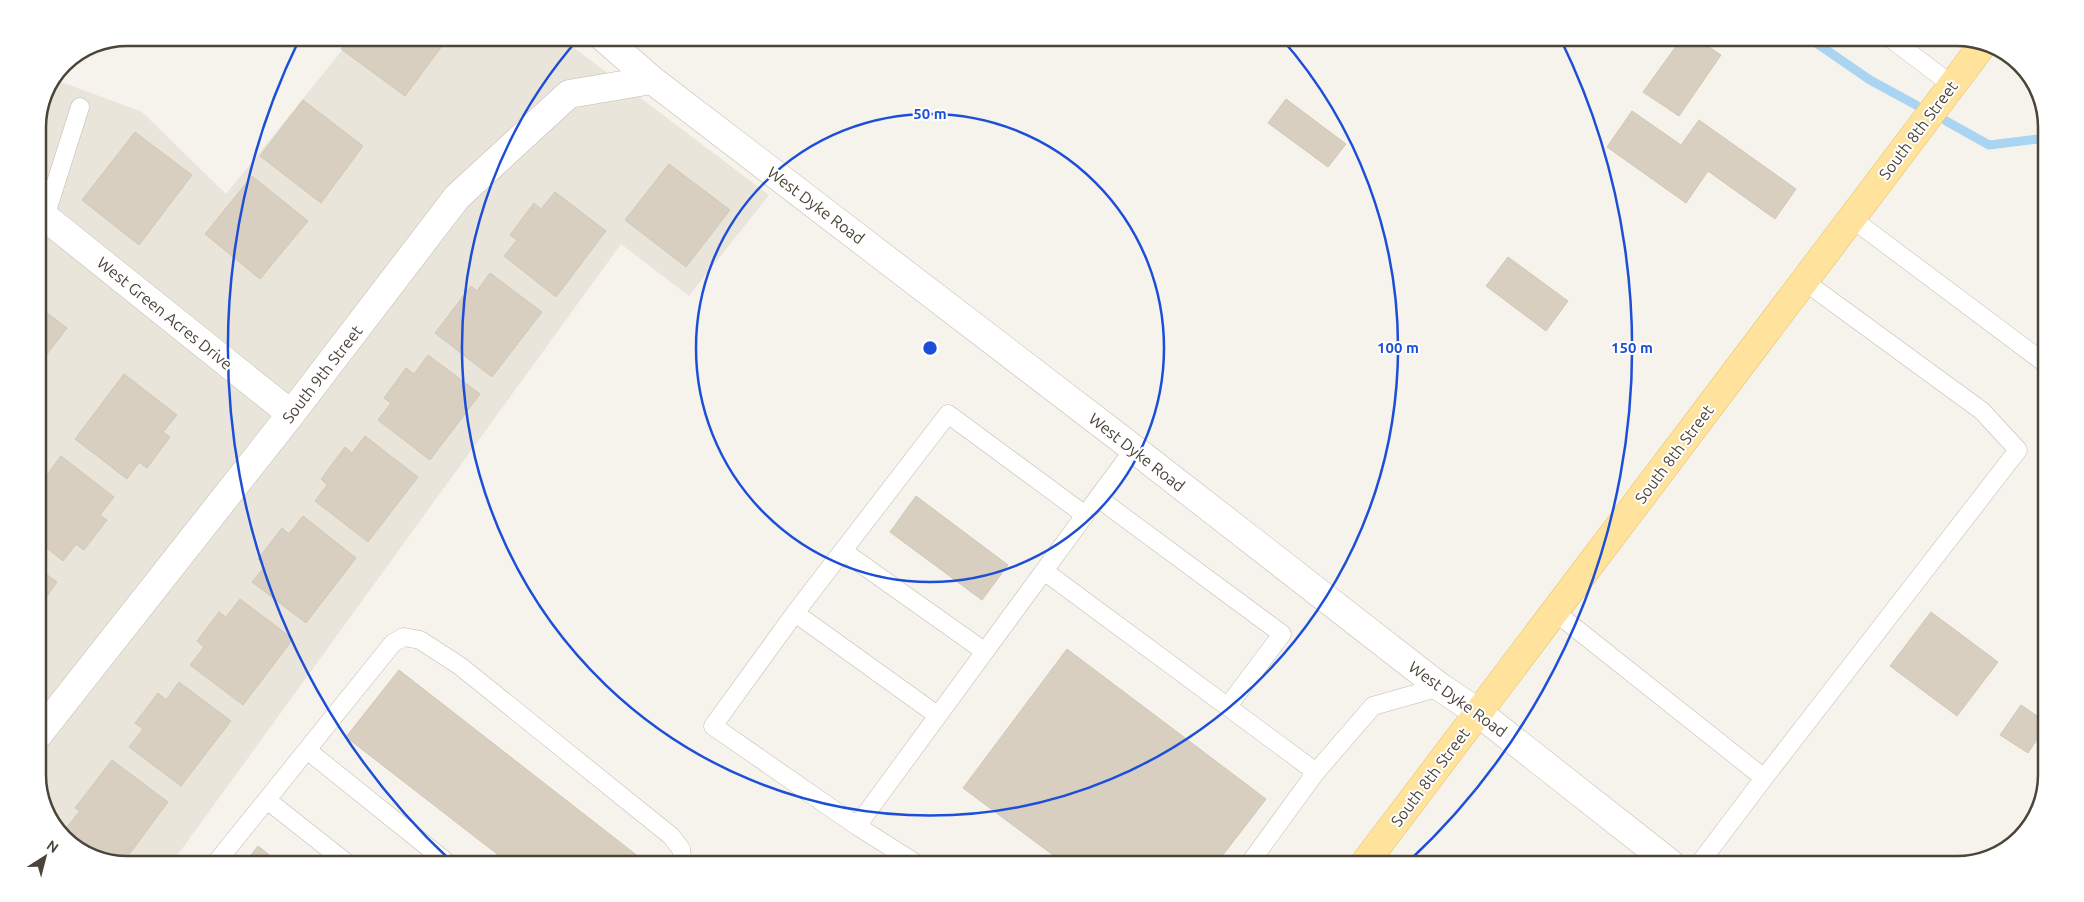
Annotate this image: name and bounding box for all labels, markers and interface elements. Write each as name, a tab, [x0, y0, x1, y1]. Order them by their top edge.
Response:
street label: South 8th Street	[1875, 77, 1961, 183]
text: 50 m	[913, 105, 947, 122]
street label: West Dyke Road	[764, 163, 868, 247]
street label: West Green Acres Drive	[94, 253, 236, 373]
street label: South 9th Street	[278, 321, 366, 426]
centre of rings	[921, 339, 939, 357]
text: 100 m	[1377, 339, 1419, 356]
text: 150 m	[1611, 339, 1653, 356]
street label: South 8th Street	[1631, 401, 1717, 507]
street label: West Dyke Road	[1086, 409, 1188, 495]
street label: West Dyke Road	[1406, 657, 1510, 741]
street label: South 8th Street	[1387, 724, 1473, 830]
north arrow	[20, 832, 70, 882]
text: N	[44, 837, 62, 856]

